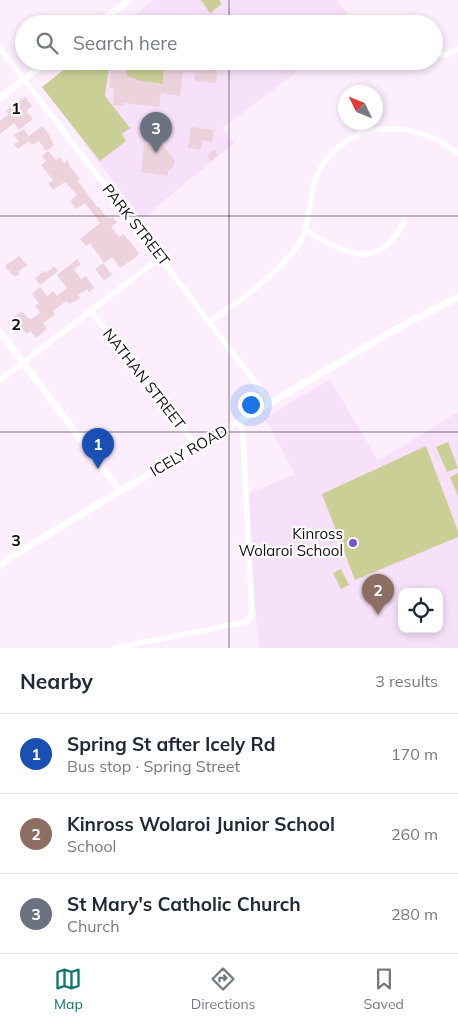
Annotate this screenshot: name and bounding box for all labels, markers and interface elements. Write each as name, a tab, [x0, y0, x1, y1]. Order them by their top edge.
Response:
search box	[15, 15, 443, 70]
icon: search	[33, 29, 61, 57]
text: Search here	[73, 31, 177, 55]
north arrow	[338, 85, 383, 130]
text: 1	[11, 98, 21, 118]
pin: 3	[140, 112, 172, 153]
street label: PARK STREET	[99, 180, 174, 269]
text: 2	[11, 314, 21, 334]
street label: NATHAN STREET	[99, 324, 190, 433]
your location	[238, 392, 264, 418]
street label: ICELY ROAD	[147, 421, 231, 480]
pin: 1	[82, 428, 114, 469]
place label: Kinross Wolaroi School	[238, 524, 343, 560]
text: 3	[11, 530, 21, 550]
marker: Kinross Wolaroi School	[347, 537, 359, 549]
pin: 2	[362, 574, 394, 615]
map controls	[398, 588, 443, 633]
button: locate	[398, 588, 443, 633]
text: Nearby	[20, 668, 93, 694]
text: 3 results	[375, 671, 438, 691]
text: Spring St after Icely Rd	[67, 732, 276, 756]
text: 1	[31, 744, 41, 764]
text: 170 m	[391, 744, 438, 764]
text: Bus stop · Spring Street	[67, 756, 240, 776]
text: Kinross Wolaroi Junior School	[67, 812, 335, 836]
text: 2	[31, 824, 41, 844]
text: 260 m	[391, 824, 438, 844]
text: School	[67, 836, 116, 856]
text: St Mary's Catholic Church	[67, 892, 301, 916]
text: 3	[31, 904, 41, 924]
text: 280 m	[391, 904, 438, 924]
text: Church	[67, 916, 120, 936]
tab: Map	[54, 965, 83, 1013]
tab: Directions	[191, 965, 256, 1013]
tab: Saved	[364, 965, 404, 1013]

